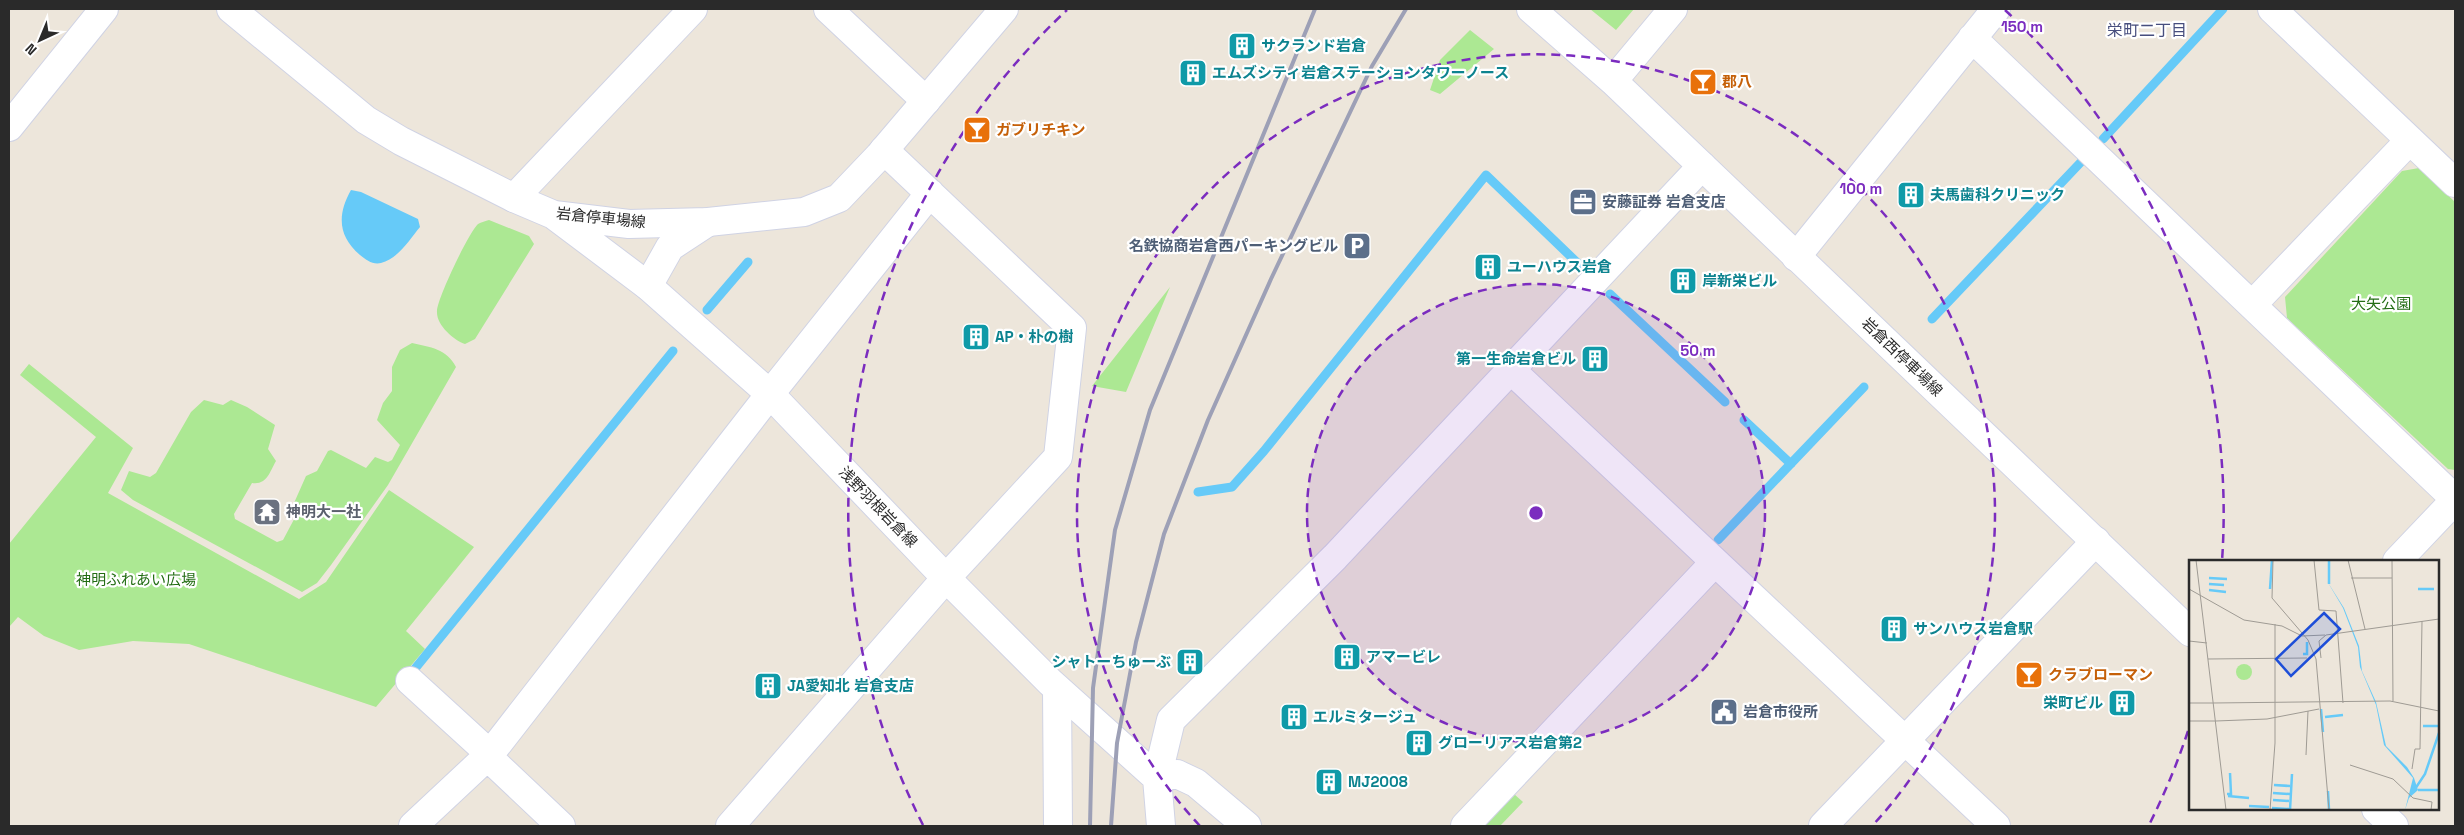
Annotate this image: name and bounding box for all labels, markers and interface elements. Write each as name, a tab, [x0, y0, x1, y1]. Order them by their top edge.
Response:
north arrow	[15, 15, 65, 65]
text: 150 m	[2001, 17, 2043, 36]
district label: 栄町二丁目	[2107, 20, 2187, 41]
building icon: サクランド岩倉	[1227, 31, 1257, 61]
place label: サクランド岩倉	[1261, 36, 1366, 55]
text: N	[21, 40, 41, 59]
building icon: エムズシティ岩倉ステーションタワーノース	[1178, 58, 1208, 88]
place label: エムズシティ岩倉ステーションタワーノース	[1212, 63, 1509, 82]
bar icon: 郡八	[1688, 67, 1718, 97]
place label: 郡八	[1722, 72, 1752, 91]
bar icon: ガブリチキン	[962, 115, 992, 145]
place label: ガブリチキン	[996, 120, 1086, 139]
text: 100 m	[1840, 179, 1882, 198]
building icon: 夫馬歯科クリニック	[1896, 180, 1926, 210]
place label: 夫馬歯科クリニック	[1930, 185, 2065, 204]
office icon: 安藤証券 岩倉支店	[1568, 187, 1598, 217]
place label: 安藤証券 岩倉支店	[1602, 192, 1726, 211]
street label: 岩倉停車場線	[555, 203, 647, 232]
parking icon: 名鉄協商岩倉西パーキングビル	[1342, 231, 1372, 261]
place label: 名鉄協商岩倉西パーキングビル	[1128, 236, 1338, 255]
building icon: ユーハウス岩倉	[1473, 252, 1503, 282]
place label: ユーハウス岩倉	[1507, 257, 1612, 276]
building icon: 岸新栄ビル	[1668, 266, 1698, 296]
place label: 岸新栄ビル	[1702, 271, 1777, 290]
park label: 大矢公園	[2351, 294, 2411, 313]
street label: 岩倉西停車場線	[1858, 313, 1947, 400]
building icon: AP・朴の樹	[961, 322, 991, 352]
place label: AP・朴の樹	[995, 327, 1074, 346]
text: 50 m	[1680, 341, 1716, 360]
building icon: 第一生命岩倉ビル	[1580, 344, 1610, 374]
place label: 第一生命岩倉ビル	[1456, 349, 1576, 368]
street label: 浅野羽根岩倉線	[835, 462, 922, 551]
temple icon: 神明大一社	[252, 497, 282, 527]
place label: 神明大一社	[285, 502, 361, 521]
centre of rings	[1527, 504, 1545, 522]
inset map	[2189, 560, 2439, 810]
park label: 神明ふれあい広場	[76, 570, 196, 589]
building icon: サンハウス岩倉駅	[1879, 614, 1909, 644]
place label: サンハウス岩倉駅	[1913, 619, 2033, 638]
building icon: アマービレ	[1332, 642, 1362, 672]
building icon: シャトーちゅーぶ	[1175, 647, 1205, 677]
place label: アマービレ	[1366, 647, 1441, 666]
place label: シャトーちゅーぶ	[1052, 652, 1171, 671]
bar icon: クラブローマン	[2014, 660, 2044, 690]
place label: クラブローマン	[2048, 665, 2153, 684]
building icon: JA愛知北 岩倉支店	[753, 671, 783, 701]
place label: JA愛知北 岩倉支店	[787, 676, 914, 695]
building icon: 栄町ビル	[2107, 688, 2137, 718]
place label: 栄町ビル	[2043, 693, 2103, 712]
public building icon: 岩倉市役所	[1709, 697, 1739, 727]
building icon: エルミタージュ	[1279, 702, 1309, 732]
place label: 岩倉市役所	[1743, 702, 1818, 721]
place label: エルミタージュ	[1313, 707, 1417, 726]
building icon: グローリアス岩倉第2	[1404, 728, 1434, 758]
place label: グローリアス岩倉第2	[1438, 733, 1582, 752]
building icon: MJ2008	[1314, 767, 1344, 797]
place label: MJ2008	[1348, 772, 1408, 791]

